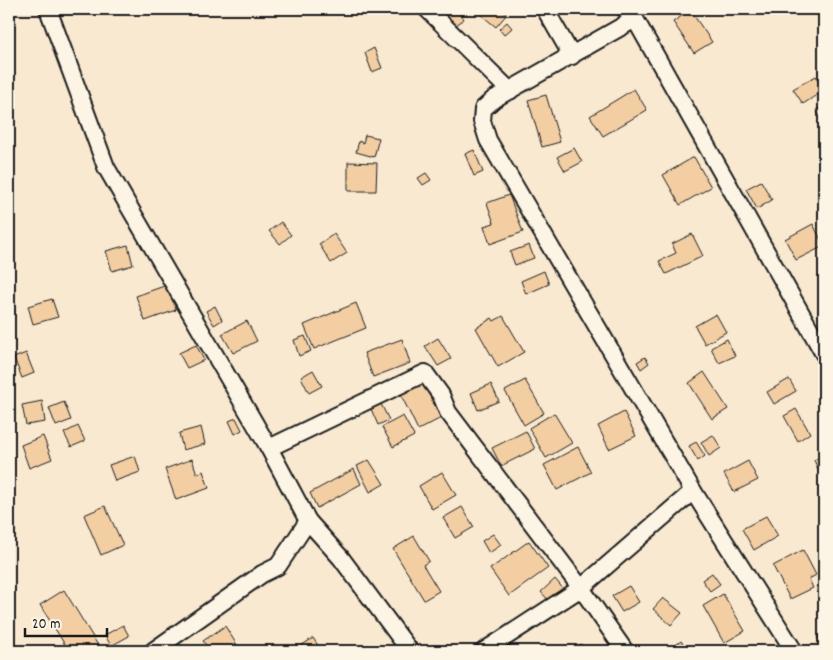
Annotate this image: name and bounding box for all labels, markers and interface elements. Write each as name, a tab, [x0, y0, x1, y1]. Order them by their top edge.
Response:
scale bar	[25, 605, 108, 637]
text: 20 m	[32, 614, 60, 636]

